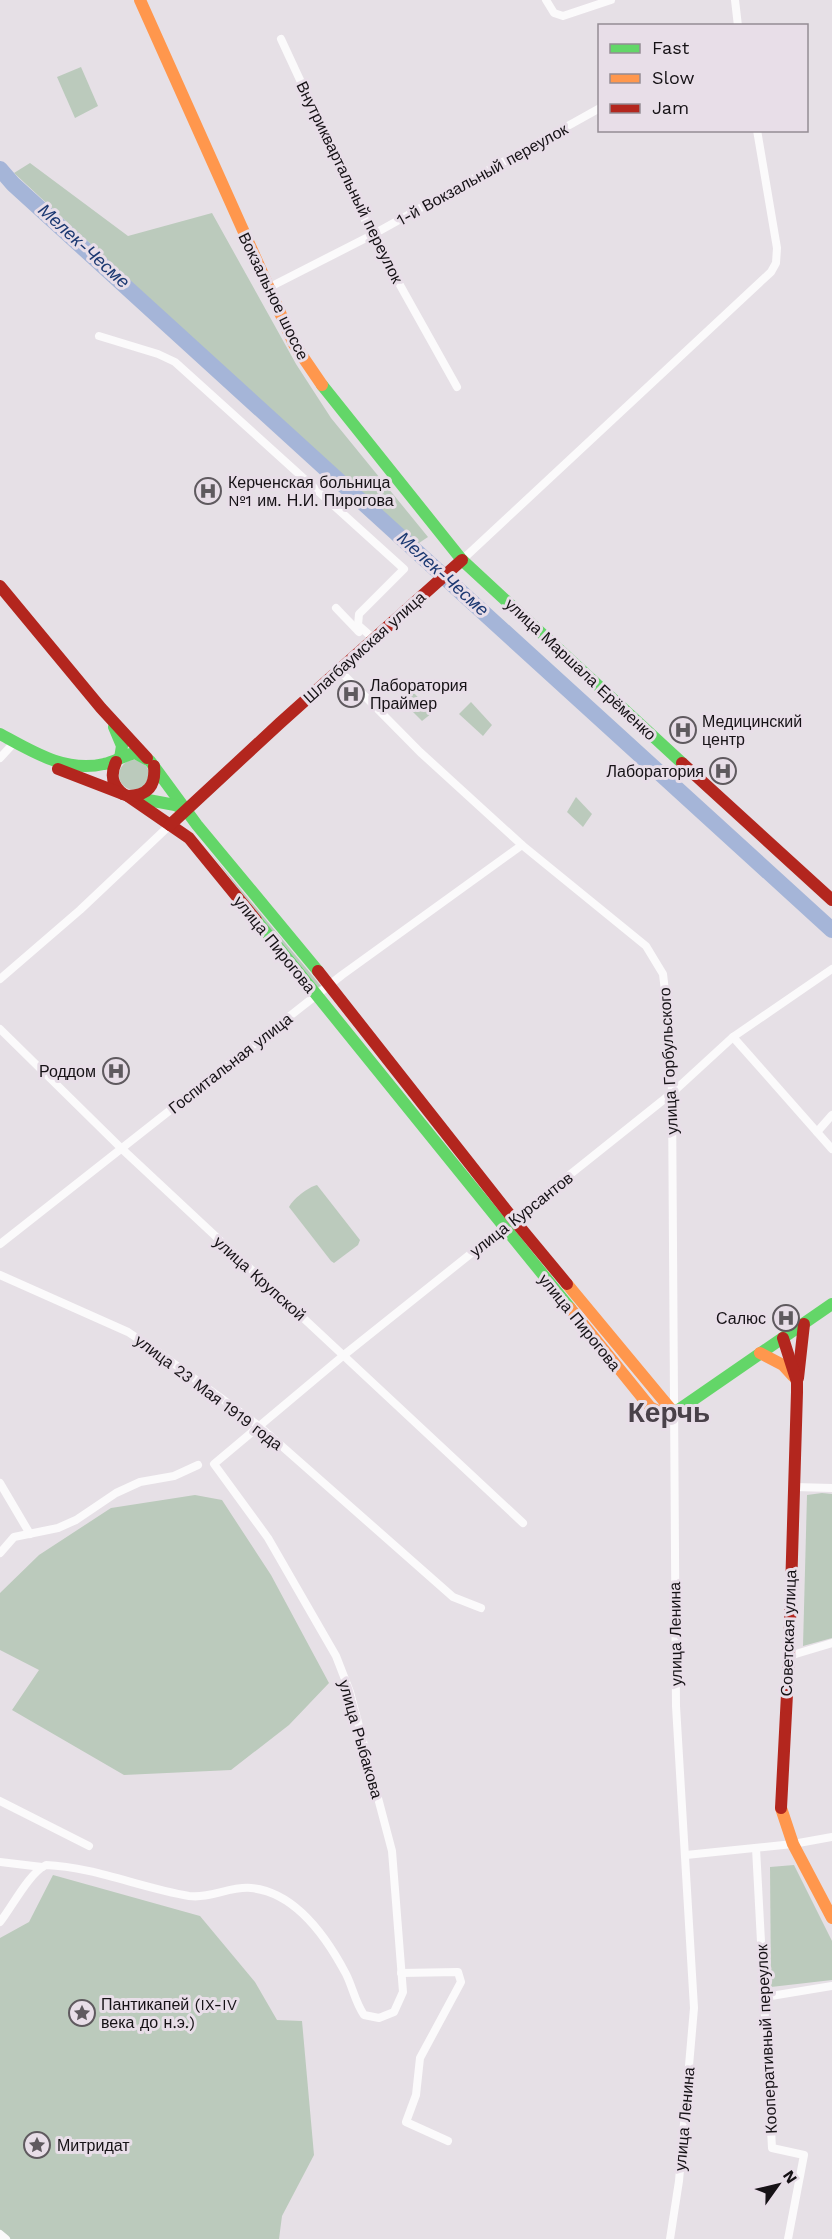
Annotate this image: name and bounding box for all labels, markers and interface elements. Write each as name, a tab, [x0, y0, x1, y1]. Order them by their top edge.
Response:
legend	[598, 24, 808, 132]
text: Fast	[652, 37, 690, 58]
text: Slow	[652, 67, 695, 88]
street label: Внутриквартальный переулок	[292, 78, 407, 287]
text: Jam	[652, 97, 689, 118]
street label: 1-й Вокзальный переулок	[393, 119, 572, 229]
water label: Мелек-Чесме	[34, 199, 134, 292]
street label: Вокзальное шоссе	[234, 229, 313, 363]
place label: Керченская больница №1 им. Н.И. Пирогова	[228, 473, 394, 510]
hospital icon: Керченская больница №1 им. Н.И. Пирогова	[193, 476, 223, 506]
water label: Мелек-Чесме	[393, 527, 493, 620]
street label: Шлагбаумская улица	[299, 588, 429, 707]
street label: улица Маршала Ерёменко	[501, 594, 660, 744]
place label: Лаборатория Праймер	[370, 676, 467, 713]
hospital icon: Лаборатория Праймер	[336, 679, 366, 709]
place label: Медицинский центр	[702, 712, 802, 749]
hospital icon: Медицинский центр	[668, 715, 698, 745]
hospital icon: Лаборатория	[708, 756, 738, 786]
place label: Лаборатория	[607, 762, 704, 781]
street label: улица Пирогова	[230, 892, 320, 997]
street label: улица Горбульского	[655, 987, 682, 1135]
street label: Госпитальная улица	[165, 1009, 296, 1118]
hospital icon: Роддом	[101, 1056, 131, 1086]
place label: Роддом	[39, 1062, 96, 1081]
street label: улица Курсантов	[466, 1168, 577, 1261]
street label: улица Крупской	[210, 1232, 310, 1325]
street label: улица Пирогова	[535, 1270, 625, 1375]
hospital icon: Салюс	[771, 1303, 801, 1333]
place label: Салюс	[716, 1309, 766, 1328]
street label: улица 23 Мая 1919 года	[131, 1331, 286, 1454]
district label: Керчь	[628, 1396, 710, 1429]
street label: Советская улица	[777, 1569, 800, 1697]
street label: улица Ленина	[665, 1582, 686, 1686]
street label: улица Рыбакова	[334, 1678, 387, 1801]
street label: Кооперативный переулок	[752, 1943, 781, 2134]
place label: Пантикапей (IX-IV века до н.э.)	[101, 1995, 237, 2032]
place icon: Пантикапей (IX-IV века до н.э.)	[67, 1998, 97, 2028]
street label: улица Ленина	[670, 2066, 699, 2172]
place icon: Митридат	[22, 2130, 52, 2160]
place label: Митридат	[57, 2136, 130, 2155]
north arrow	[748, 2155, 808, 2215]
text: N	[779, 2167, 801, 2187]

